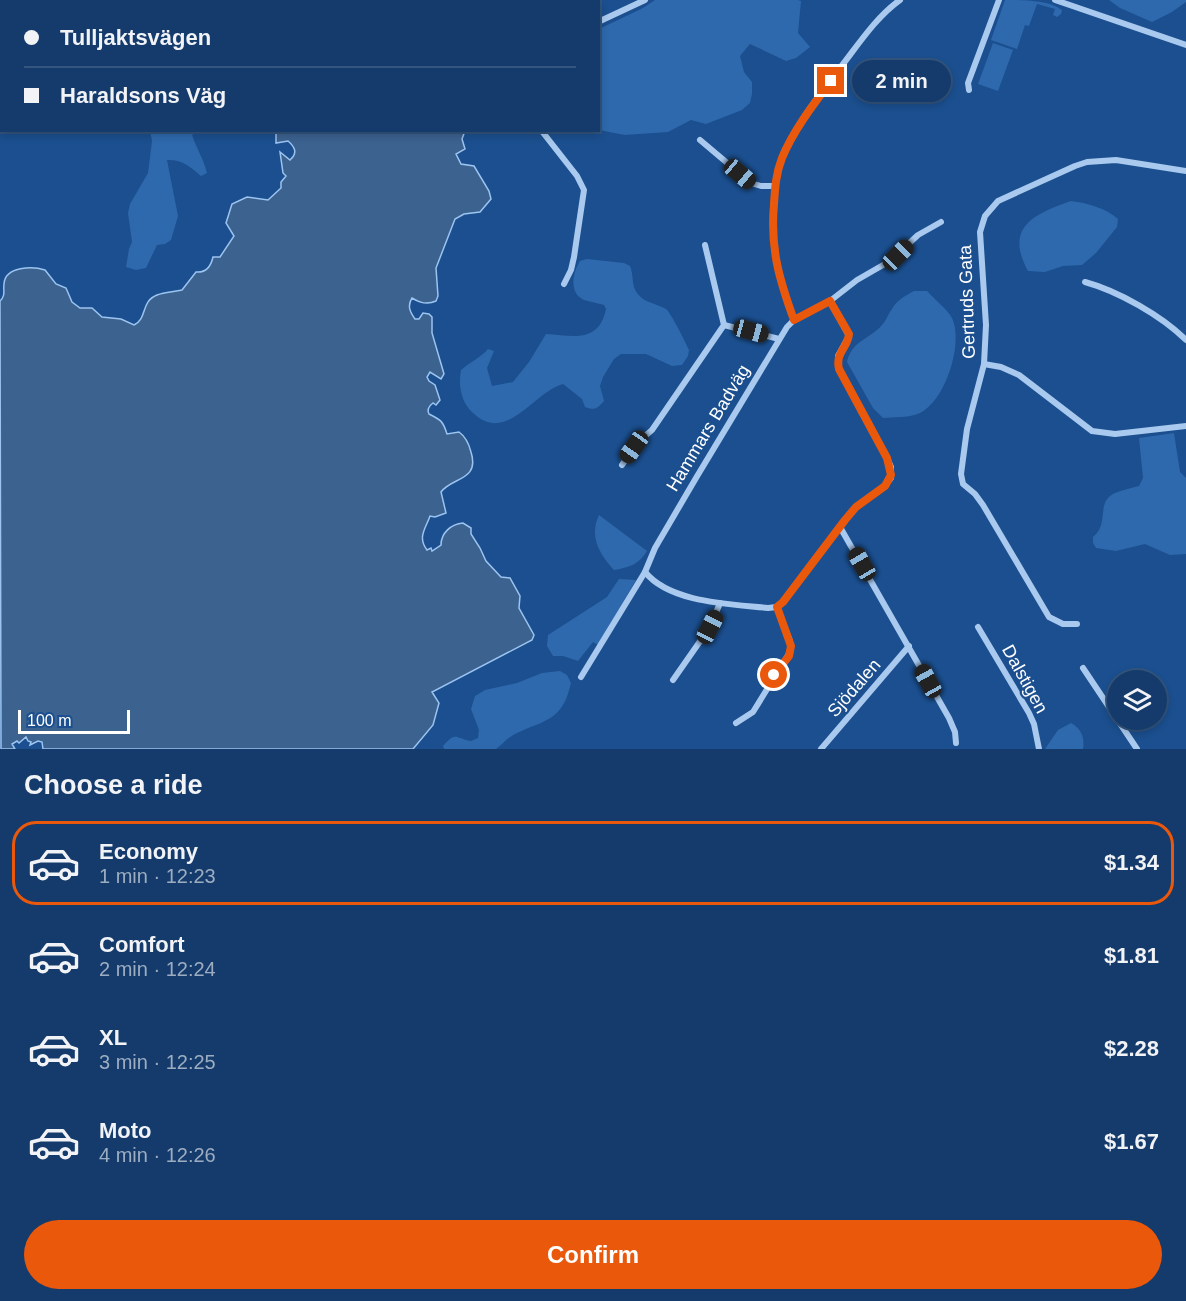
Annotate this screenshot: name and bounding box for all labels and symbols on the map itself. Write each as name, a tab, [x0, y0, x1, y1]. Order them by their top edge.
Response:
callout: 2 min	[852, 60, 951, 102]
route end	[817, 67, 844, 94]
car	[720, 156, 760, 192]
car	[879, 236, 917, 274]
street label: Gertruds Gata	[955, 244, 979, 359]
car	[731, 318, 771, 344]
street label: Hammars Badväg	[662, 361, 754, 495]
car	[616, 427, 652, 467]
car	[845, 544, 879, 584]
car	[694, 607, 726, 647]
street label: Dalstigen	[998, 641, 1052, 717]
street label: Sjödalen	[823, 655, 885, 721]
route start	[760, 661, 787, 688]
car	[911, 661, 945, 701]
scale bar	[18, 707, 130, 734]

